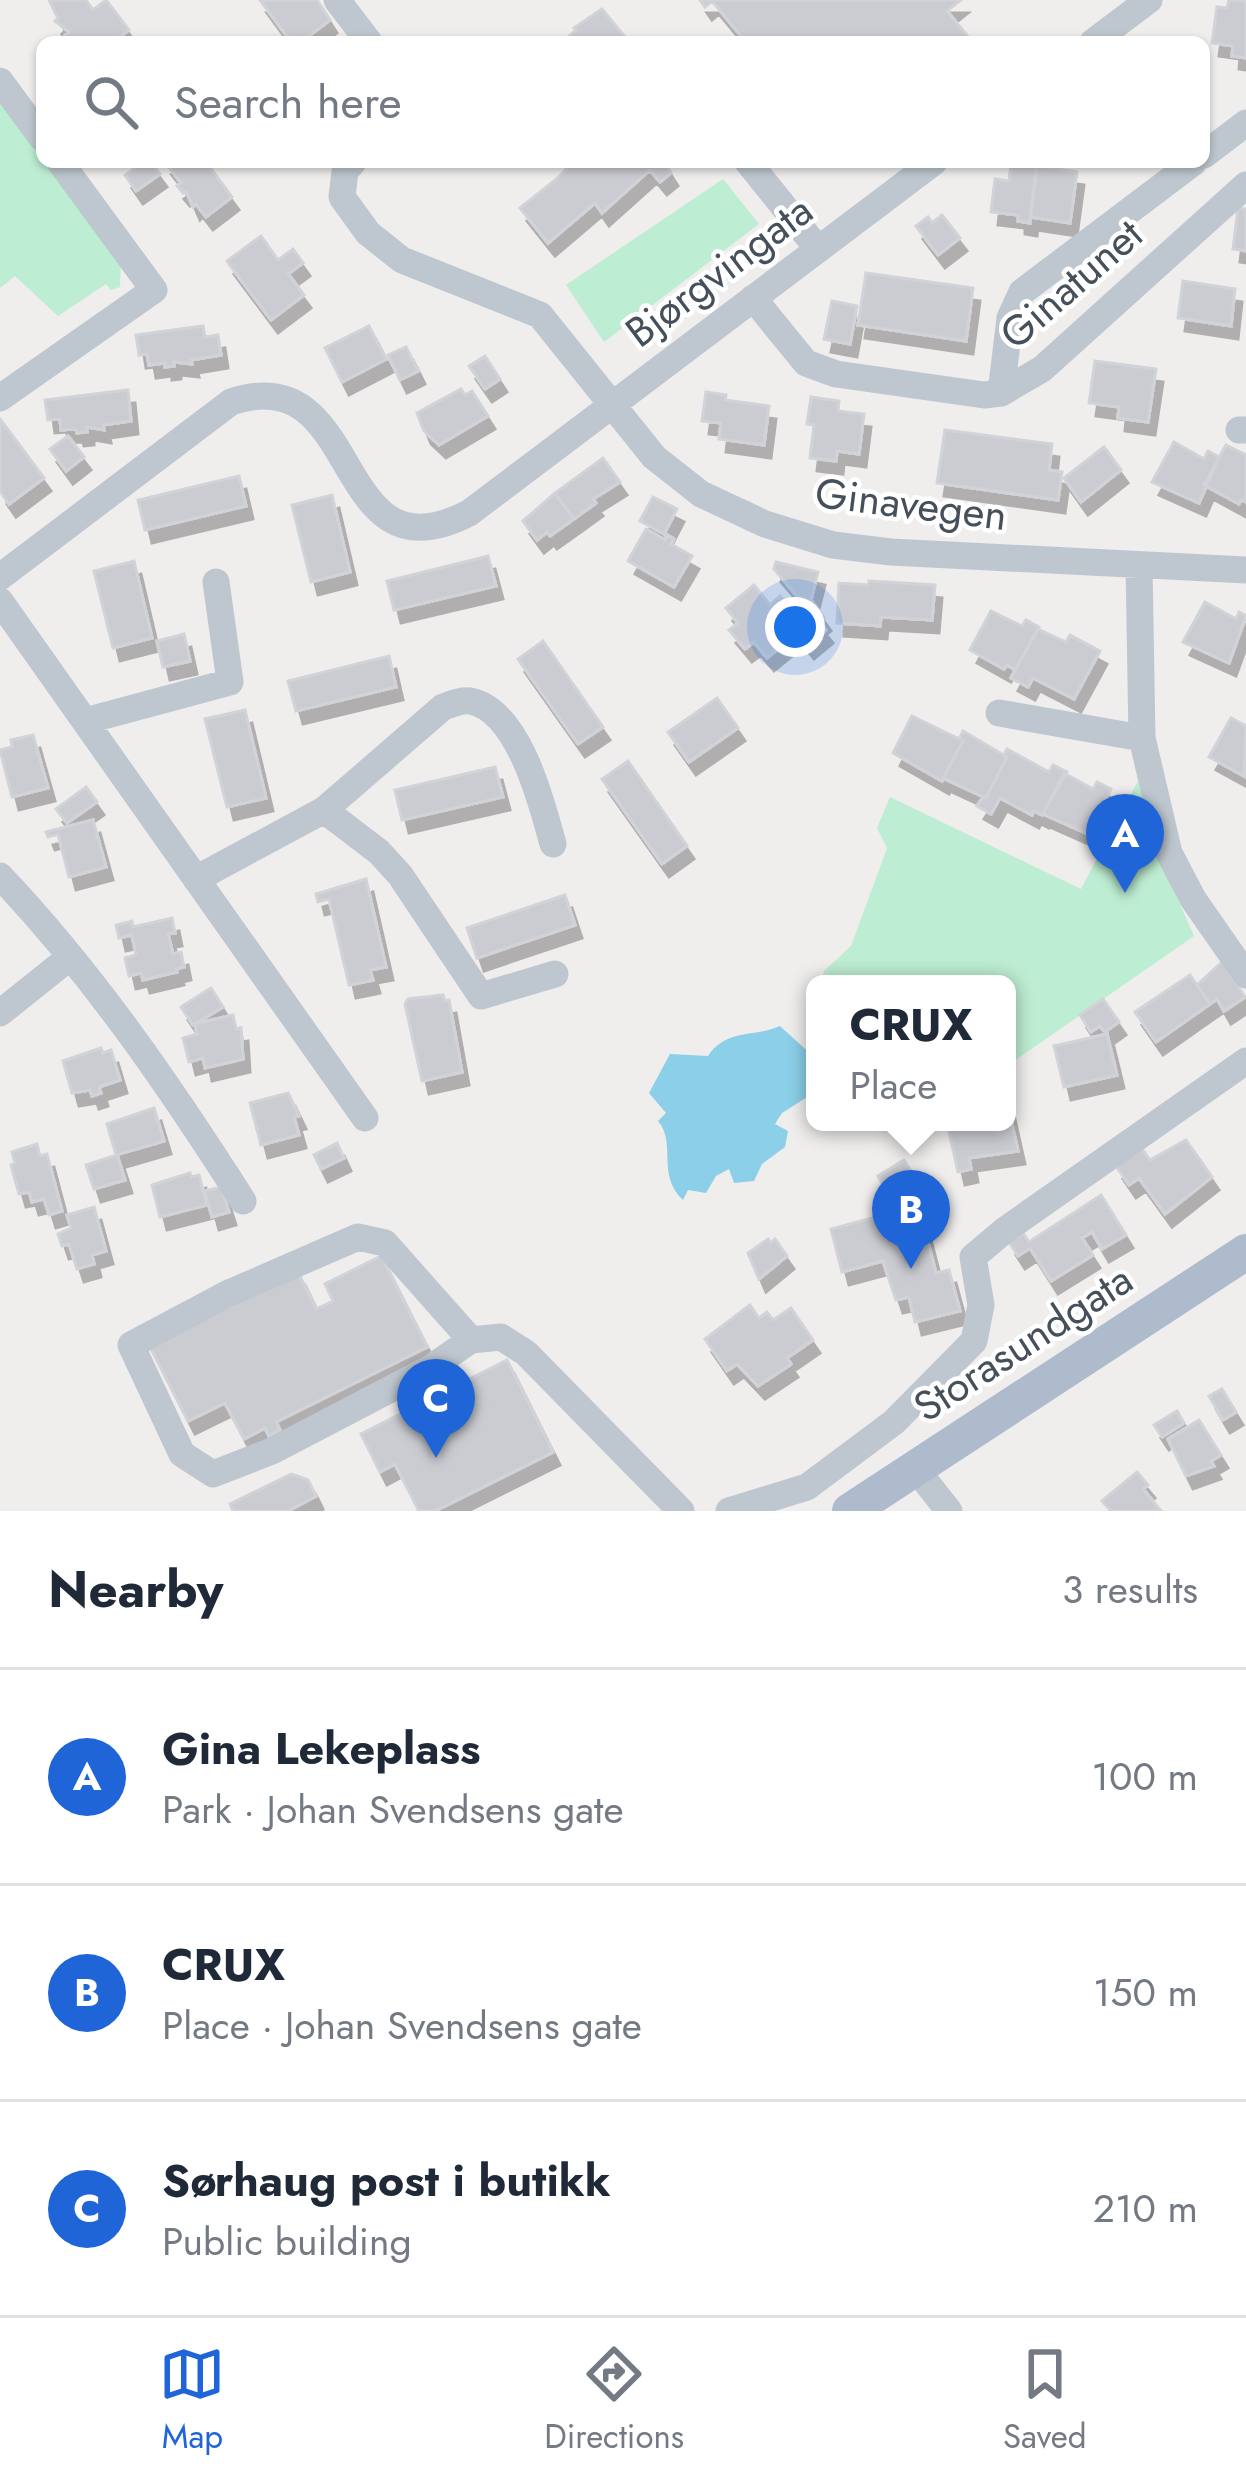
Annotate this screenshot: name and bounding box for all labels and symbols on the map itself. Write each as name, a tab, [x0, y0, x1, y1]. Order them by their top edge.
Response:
street label: Bjørgvingata	[613, 180, 825, 362]
street label: Ginatunet	[986, 205, 1156, 363]
street label: Ginavegen	[812, 462, 1010, 546]
your location	[765, 597, 825, 657]
pin: A	[1086, 794, 1164, 893]
pin: B	[872, 1170, 950, 1269]
street label: Storasundgata	[902, 1249, 1144, 1437]
pin: C	[397, 1359, 475, 1458]

